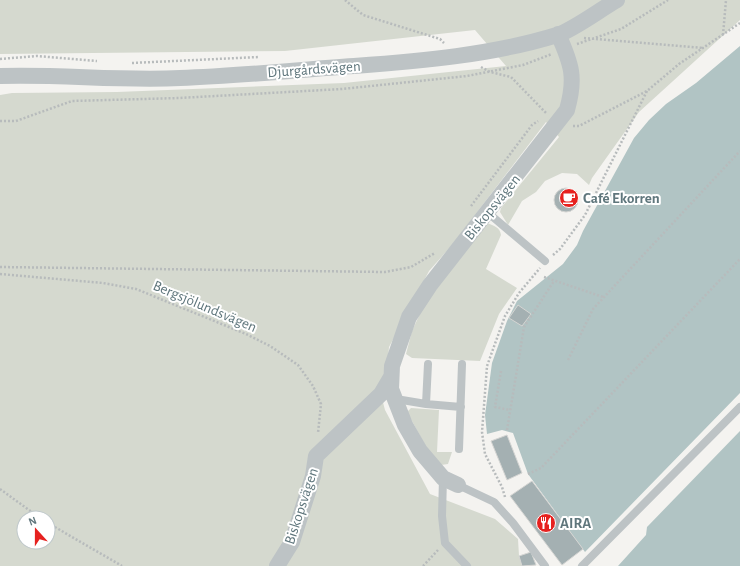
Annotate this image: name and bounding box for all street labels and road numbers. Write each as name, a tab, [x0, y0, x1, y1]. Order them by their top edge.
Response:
street label: Djurgårdsvägen	[267, 59, 361, 80]
street label: Biskopsvägen	[462, 172, 523, 243]
street label: Bergsjölundsvägen	[151, 278, 259, 335]
street label: Biskopsvägen	[282, 466, 321, 546]

